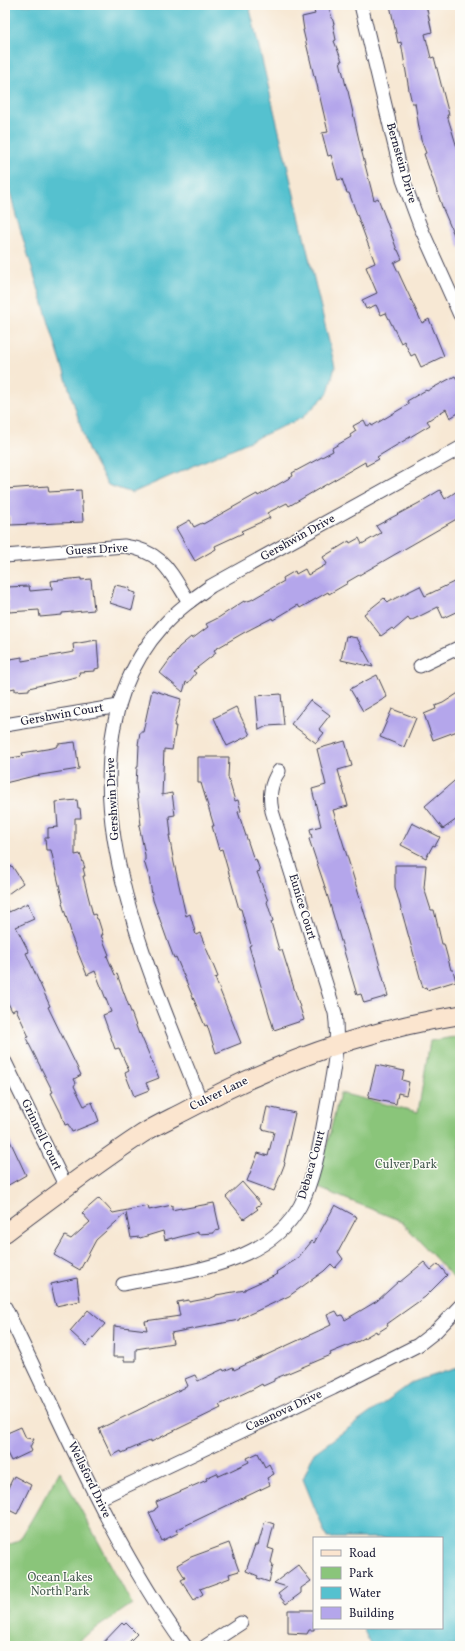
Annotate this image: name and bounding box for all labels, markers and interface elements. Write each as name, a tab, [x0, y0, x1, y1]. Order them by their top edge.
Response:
street label: Bernstein Drive	[382, 121, 420, 205]
street label: Gershwin Drive	[258, 511, 338, 565]
street label: Guest Drive	[65, 540, 129, 560]
street label: Gershwin Court	[19, 700, 105, 730]
street label: Gershwin Drive	[103, 757, 123, 841]
street label: Eunice Court	[284, 872, 320, 942]
street label: Culver Lane	[187, 1073, 251, 1115]
street label: Grinnell Court	[17, 1097, 65, 1173]
street label: Debaca Court	[295, 1129, 329, 1201]
park label: Culver Park	[375, 1157, 437, 1173]
street label: Casanova Drive	[243, 1386, 325, 1436]
street label: Wellsford Drive	[64, 1439, 115, 1521]
legend	[313, 1537, 443, 1629]
text: Road	[349, 1546, 376, 1562]
text: Park	[349, 1566, 374, 1582]
park label: Ocean Lakes North Park	[27, 1570, 93, 1600]
text: Water	[349, 1586, 381, 1602]
text: Building	[349, 1606, 394, 1622]

